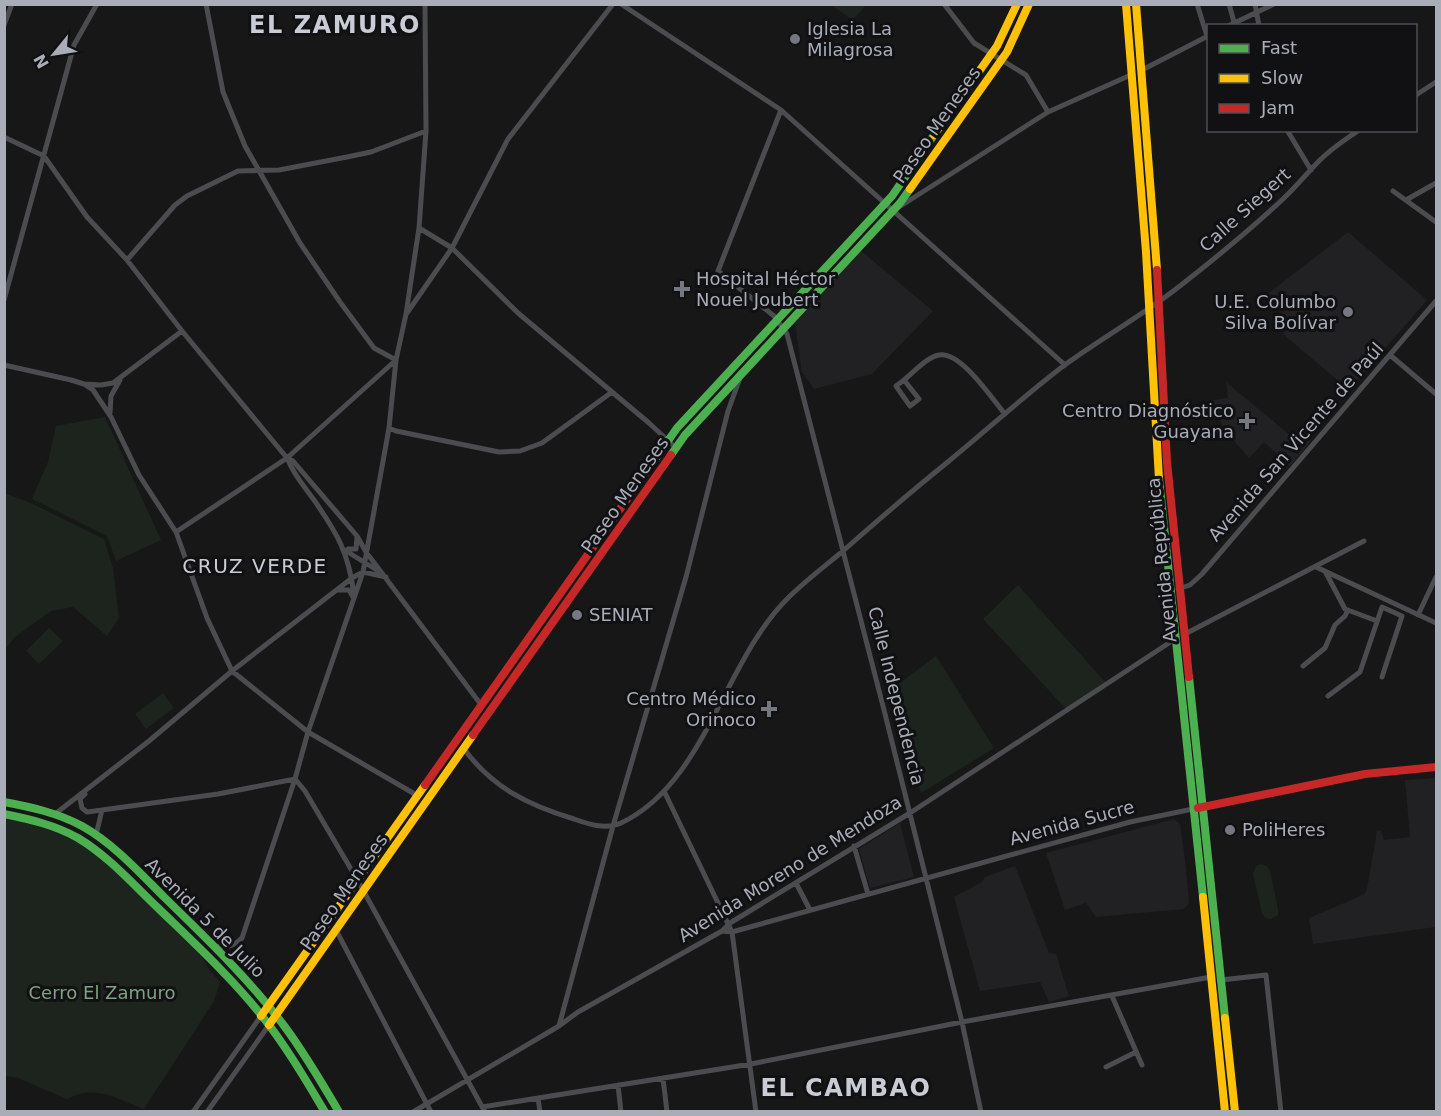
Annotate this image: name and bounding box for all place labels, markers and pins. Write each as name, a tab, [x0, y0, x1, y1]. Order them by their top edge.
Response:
place label: Iglesia La Milagrosa	[807, 18, 893, 60]
marker: Iglesia La Milagrosa	[788, 32, 802, 46]
place label: Hospital Héctor Nouel Joubert	[696, 268, 836, 310]
marker: Hospital Héctor Nouel Joubert	[673, 280, 691, 298]
place label: U.E. Columbo Silva Bolívar	[1214, 291, 1337, 333]
marker: U.E. Columbo Silva Bolívar	[1341, 305, 1355, 319]
place label: Centro Diagnóstico Guayana	[1062, 400, 1234, 442]
marker: Centro Diagnóstico Guayana	[1238, 412, 1256, 430]
place label: SENIAT	[589, 604, 653, 625]
marker: SENIAT	[570, 608, 584, 622]
place label: Centro Médico Orinoco	[626, 688, 756, 730]
marker: Centro Médico Orinoco	[760, 700, 778, 718]
place label: PoliHeres	[1242, 819, 1325, 840]
marker: PoliHeres	[1223, 823, 1237, 837]

